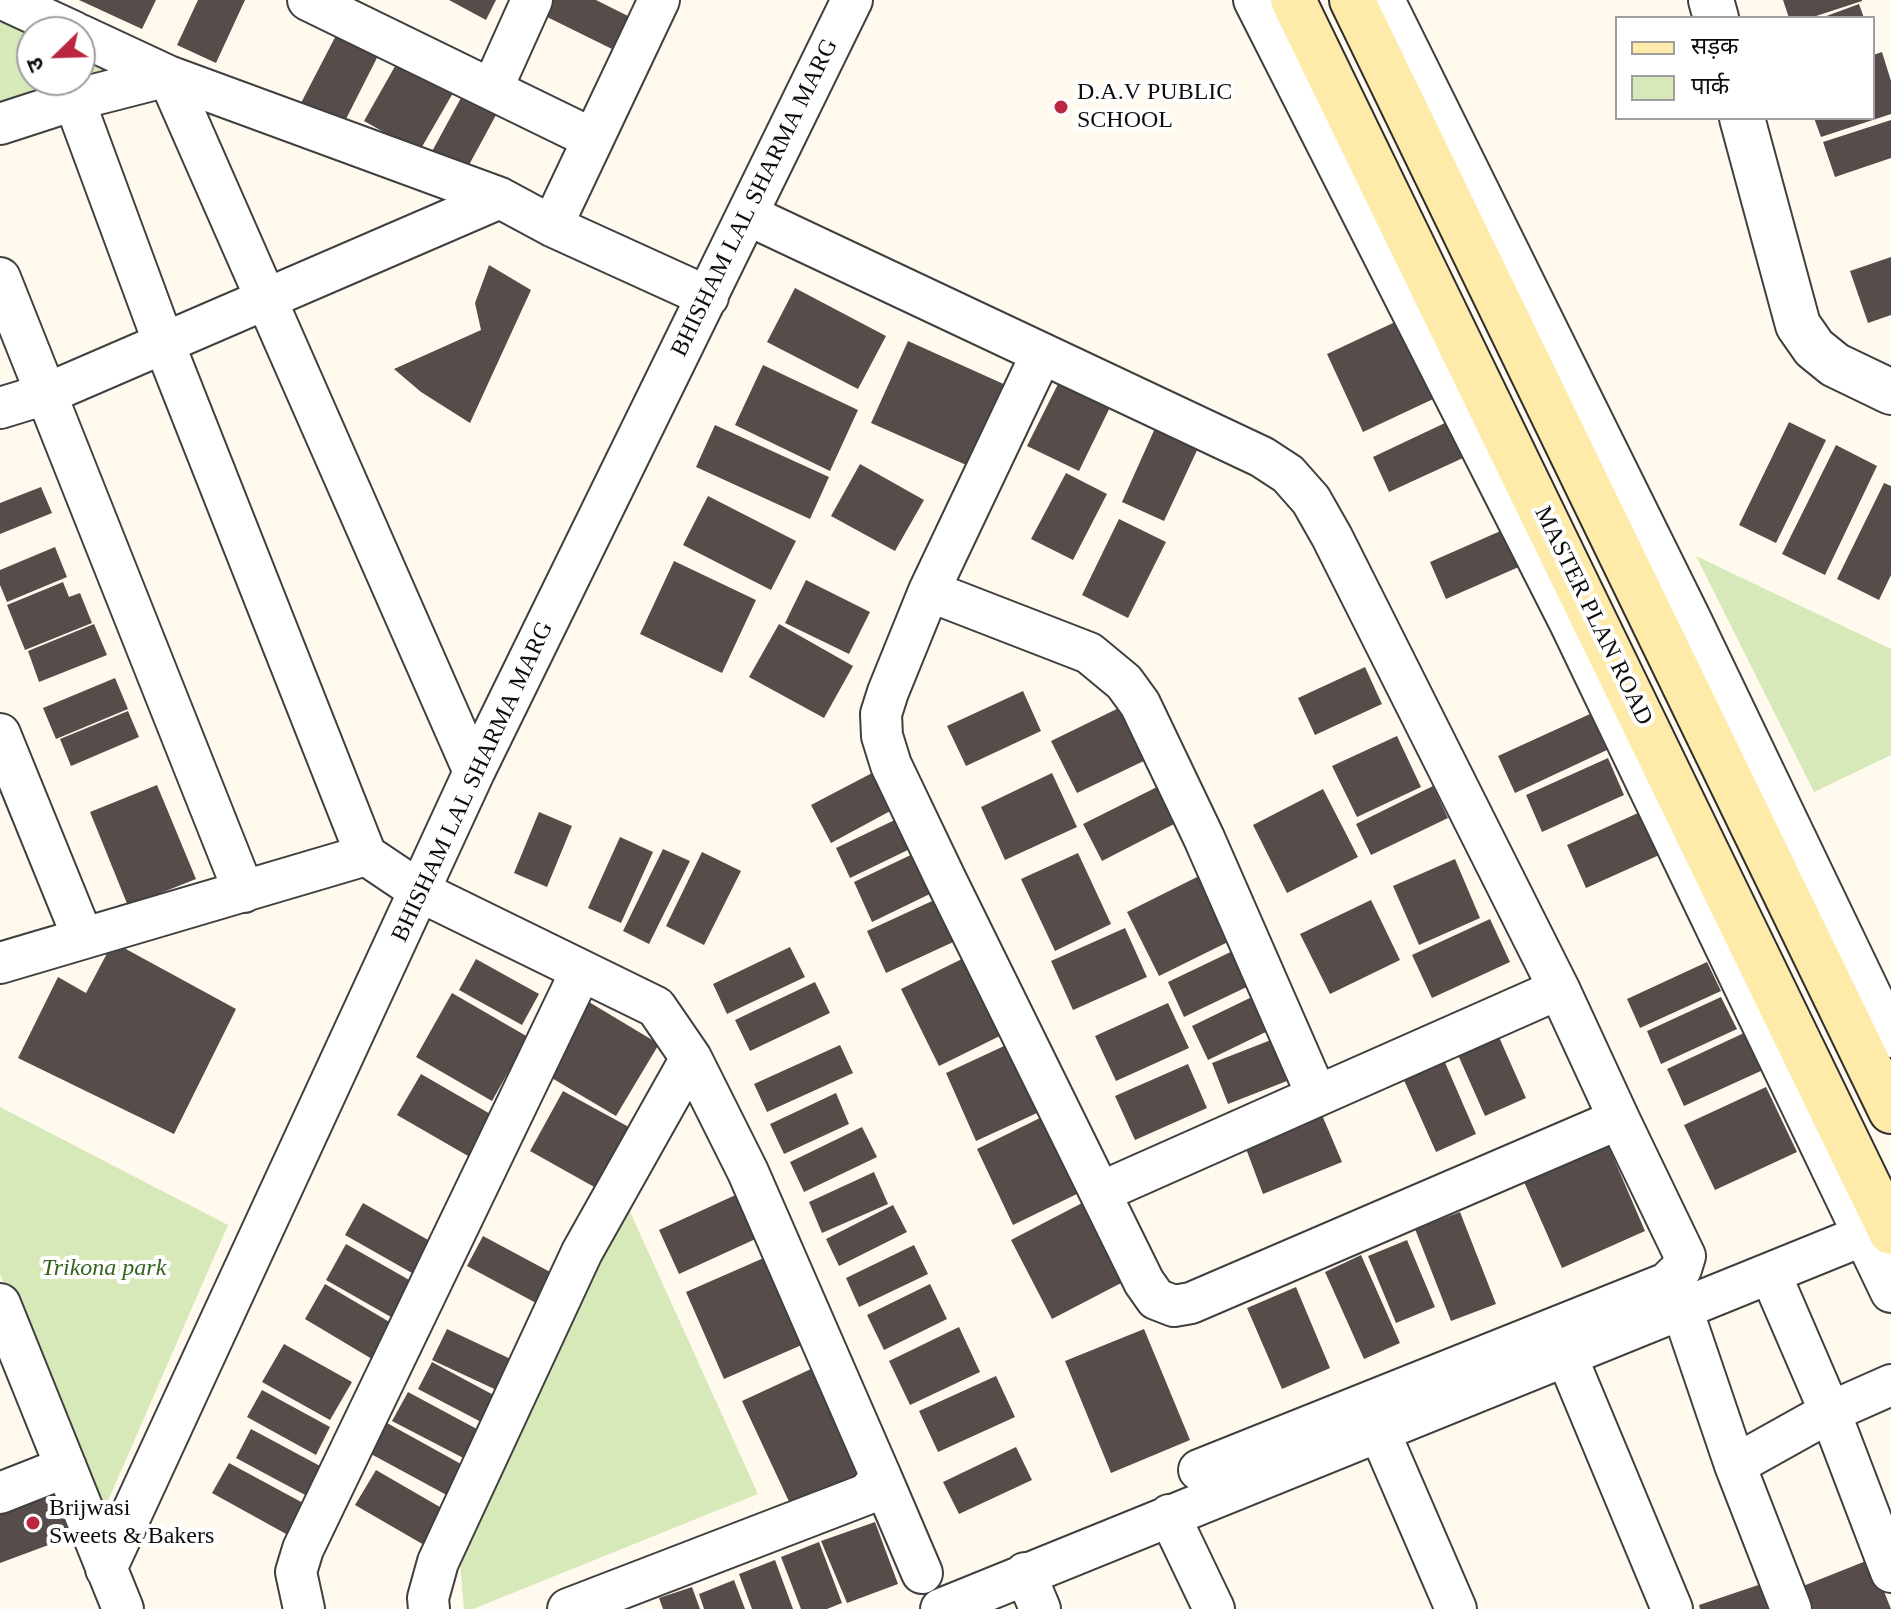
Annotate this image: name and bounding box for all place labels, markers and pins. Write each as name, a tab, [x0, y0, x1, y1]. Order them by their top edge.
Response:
place label: D.A.V PUBLIC SCHOOL	[1077, 79, 1232, 135]
marker: D.A.V PUBLIC SCHOOL	[1052, 98, 1070, 116]
place label: Brijwasi Sweets & Bakers	[49, 1495, 214, 1551]
marker: Brijwasi Sweets & Bakers	[24, 1514, 42, 1532]

